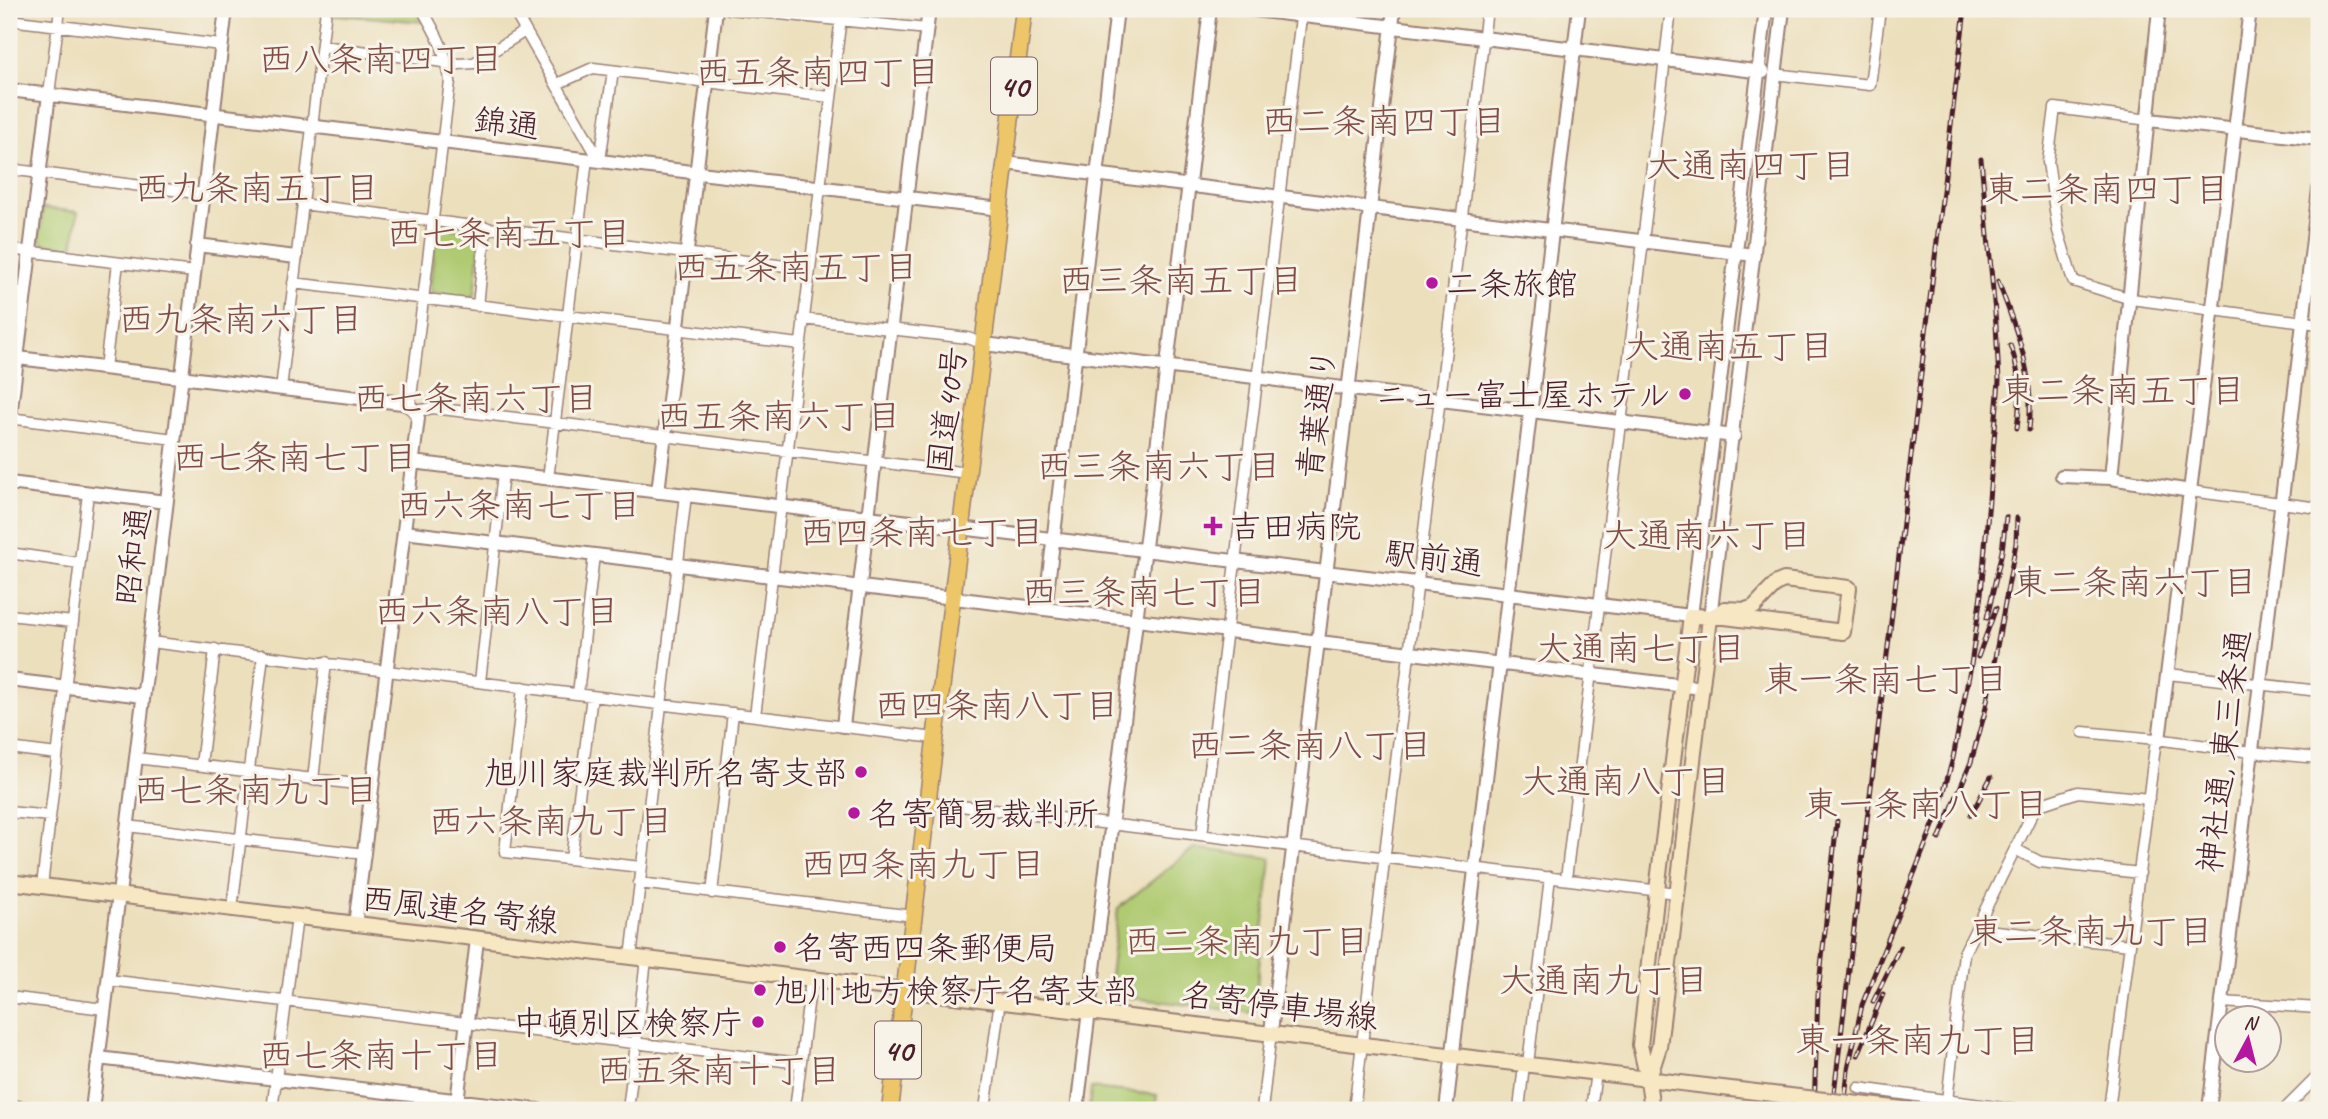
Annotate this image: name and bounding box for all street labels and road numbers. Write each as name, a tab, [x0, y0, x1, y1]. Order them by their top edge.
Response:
road number: 40	[991, 58, 1037, 114]
street label: 錦通	[472, 98, 542, 148]
street label: 国道40号	[918, 344, 976, 477]
street label: 青葉通り	[1288, 345, 1346, 481]
street label: 昭和通	[106, 504, 160, 608]
street label: 駅前通	[1382, 531, 1486, 585]
street label: 神社通, 東三条通	[2188, 627, 2260, 876]
street label: 西風連名寄線	[359, 877, 561, 943]
street label: 名寄停車場線	[1179, 973, 1381, 1039]
road number: 40	[875, 1021, 921, 1078]

